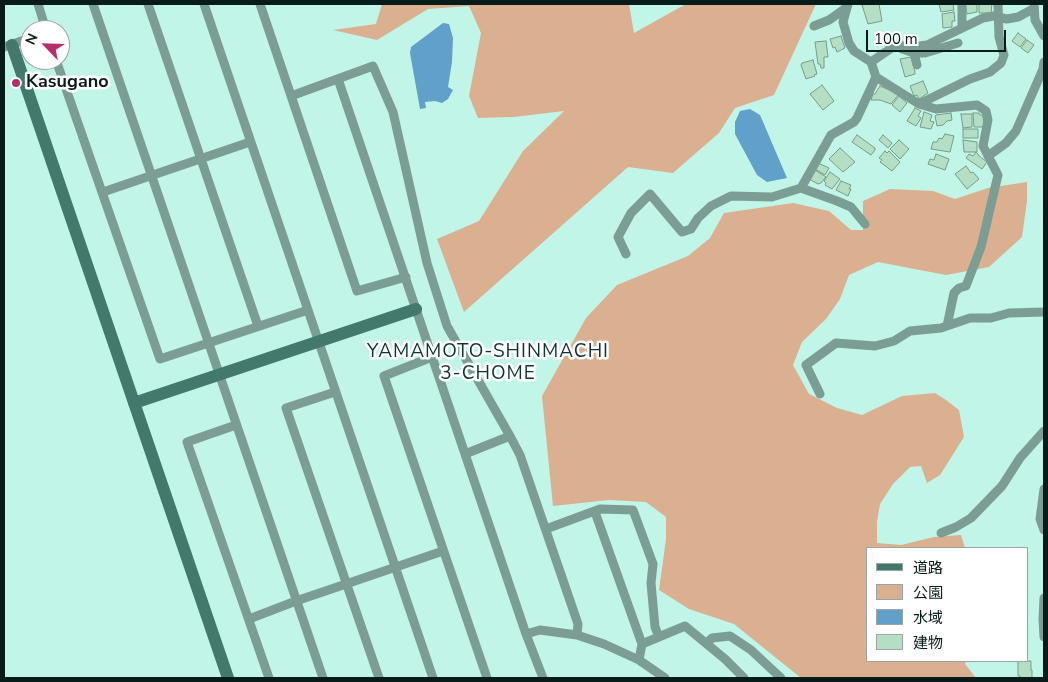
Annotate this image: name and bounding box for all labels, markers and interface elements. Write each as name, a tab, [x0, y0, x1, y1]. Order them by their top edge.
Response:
north arrow	[20, 20, 70, 70]
scale bar	[868, 20, 1008, 52]
text: 100 m	[874, 29, 918, 49]
text: N	[21, 30, 43, 48]
place label: Kasugano	[26, 72, 109, 94]
marker: Kasugano	[10, 77, 22, 89]
district label: YAMAMOTO-SHINMACHI 3-CHOME	[365, 341, 611, 385]
legend	[866, 547, 1028, 662]
text: 道路	[913, 558, 943, 578]
text: 公園	[913, 583, 943, 603]
text: 水域	[913, 608, 943, 628]
text: 建物	[913, 633, 943, 653]

